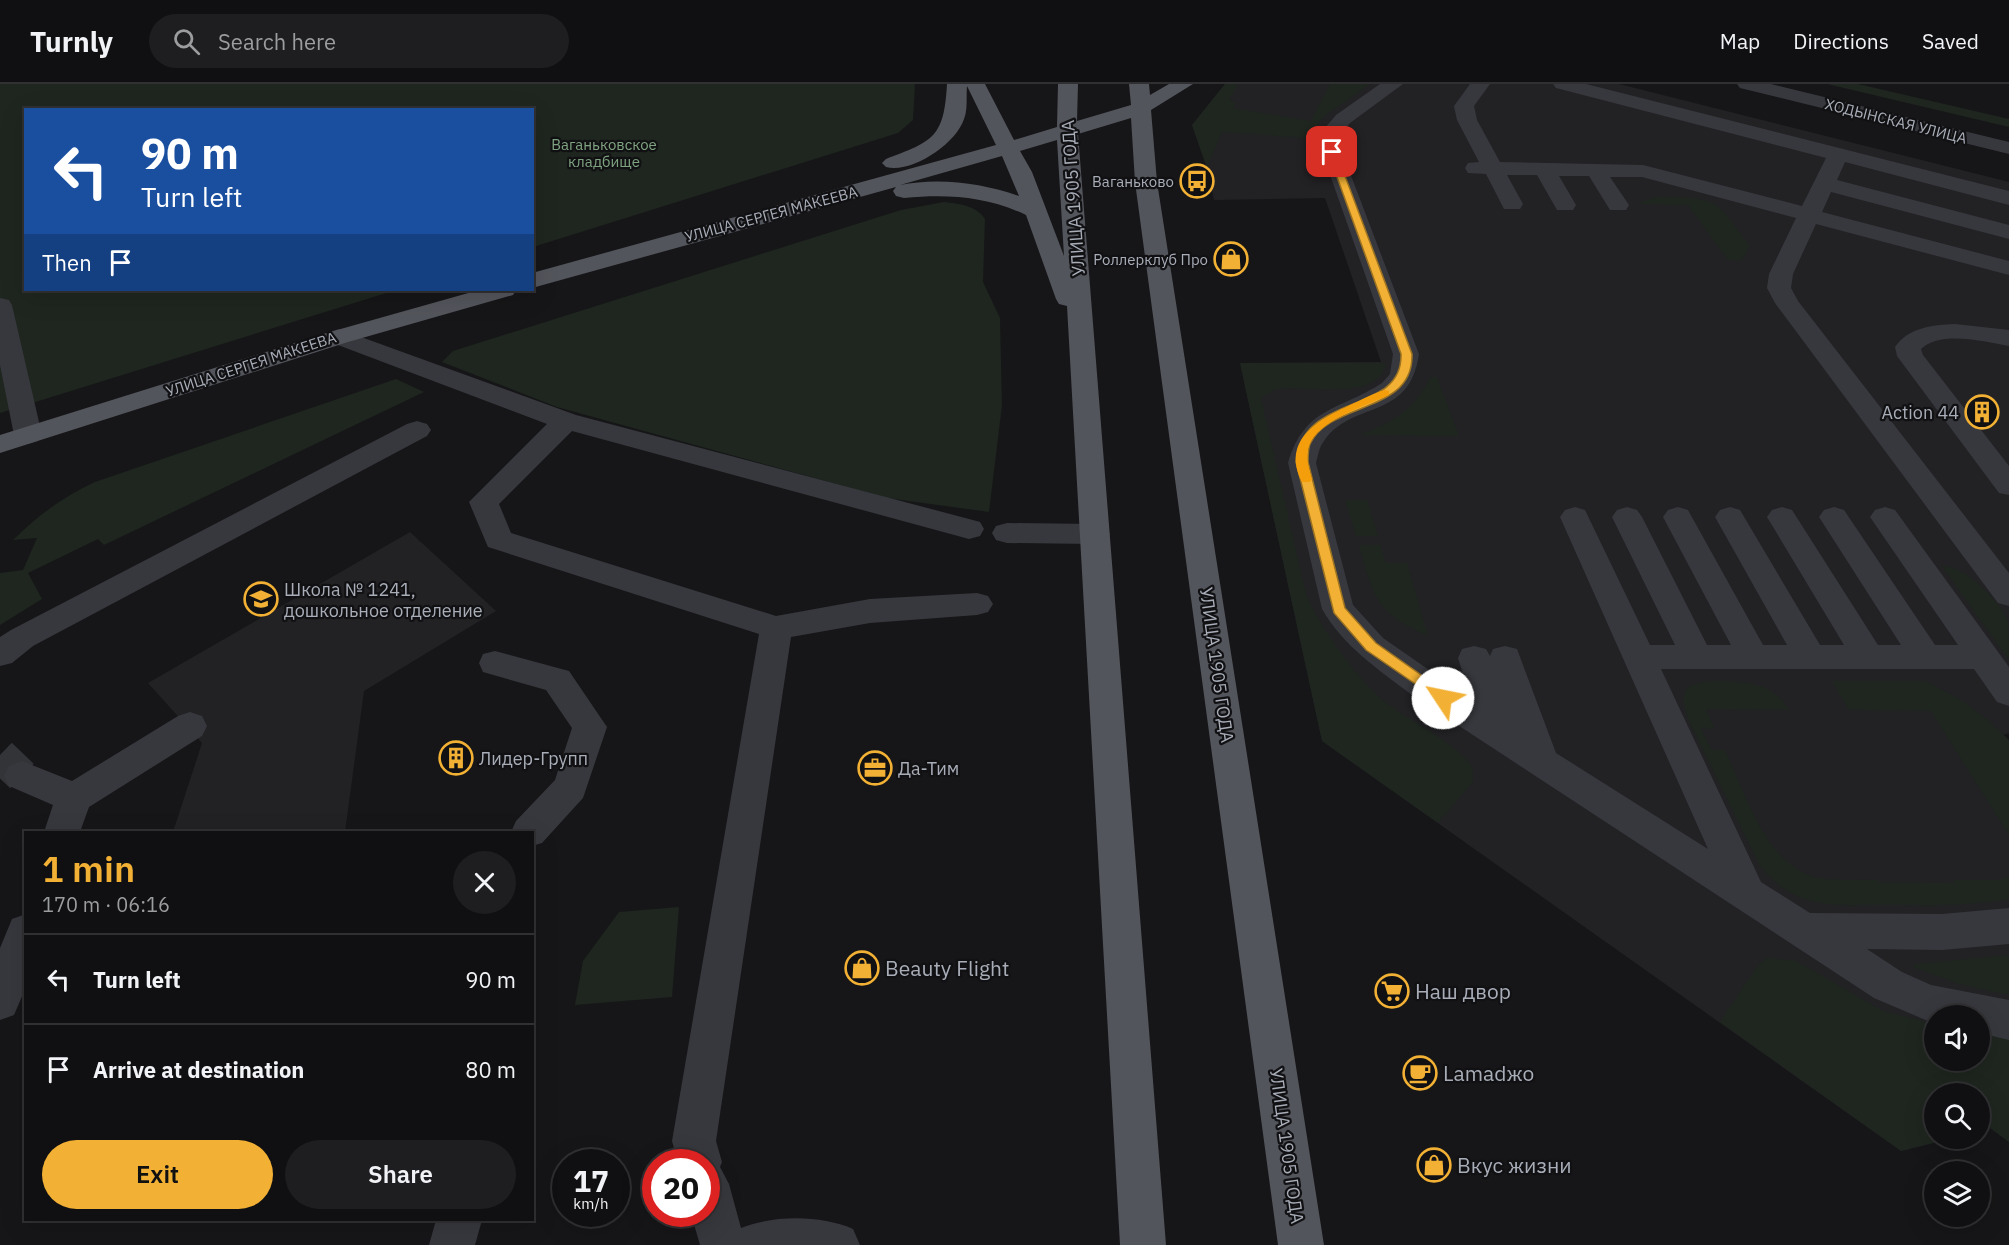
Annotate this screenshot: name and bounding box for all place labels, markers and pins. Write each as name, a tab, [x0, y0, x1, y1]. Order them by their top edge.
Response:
pin	[1306, 126, 1357, 177]
bus stop icon: Ваганьково	[1179, 163, 1215, 199]
place label: Ваганьково	[1092, 172, 1174, 191]
shop icon: Роллерклуб Про	[1213, 241, 1249, 277]
place label: Роллерклуб Про	[1093, 250, 1208, 269]
building icon: Action 44	[1964, 394, 2000, 430]
place label: Action 44	[1881, 401, 1959, 424]
place label: Школа № 1241, дошкольное отделение	[284, 578, 483, 622]
school or university icon: Школа № 1241, дошкольное отделение	[243, 581, 279, 617]
building icon: Лидер-Групп	[438, 740, 474, 776]
place label: Лидер-Групп	[479, 747, 588, 770]
office icon: Да-Тим	[857, 750, 893, 786]
place label: Да-Тим	[898, 757, 959, 780]
shop icon: Beauty Flight	[844, 950, 880, 986]
place label: Beauty Flight	[885, 954, 1009, 982]
supermarket icon: Наш двор	[1374, 973, 1410, 1009]
place label: Наш двор	[1415, 977, 1511, 1005]
cafe icon: Lamadжo	[1402, 1055, 1438, 1091]
place label: Lamadжo	[1443, 1059, 1534, 1087]
shop icon: Вкус жизни	[1416, 1147, 1452, 1183]
place label: Вкус жизни	[1457, 1151, 1572, 1179]

